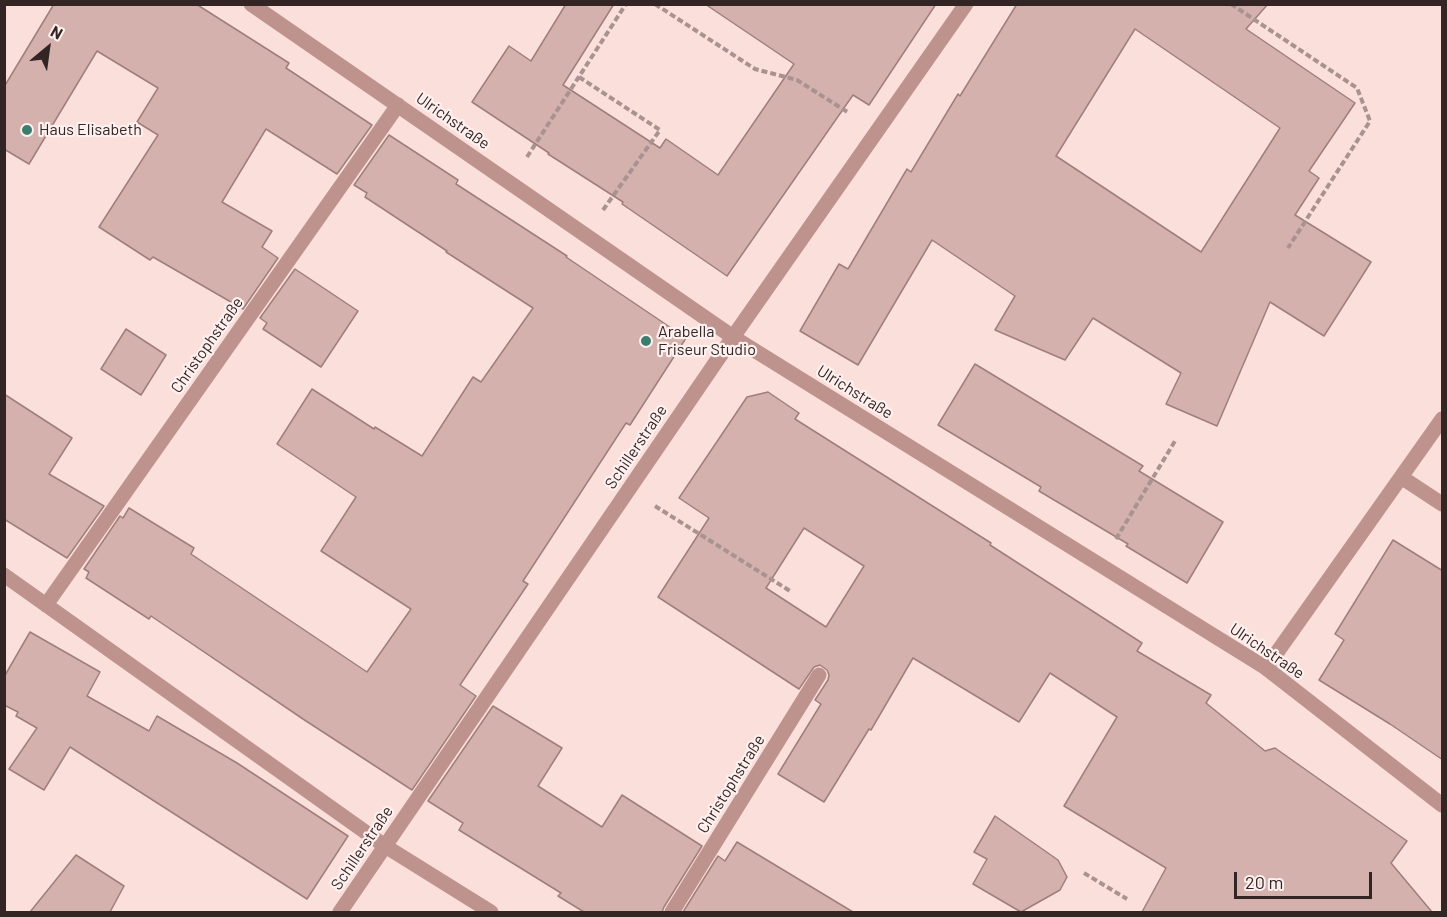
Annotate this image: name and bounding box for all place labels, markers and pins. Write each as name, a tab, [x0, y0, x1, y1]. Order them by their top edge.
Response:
place label: Haus Elisabeth	[39, 120, 142, 140]
marker: Haus Elisabeth	[20, 123, 34, 137]
place label: Arabella Friseur Studio	[658, 322, 756, 360]
marker: Arabella Friseur Studio	[639, 334, 653, 348]

